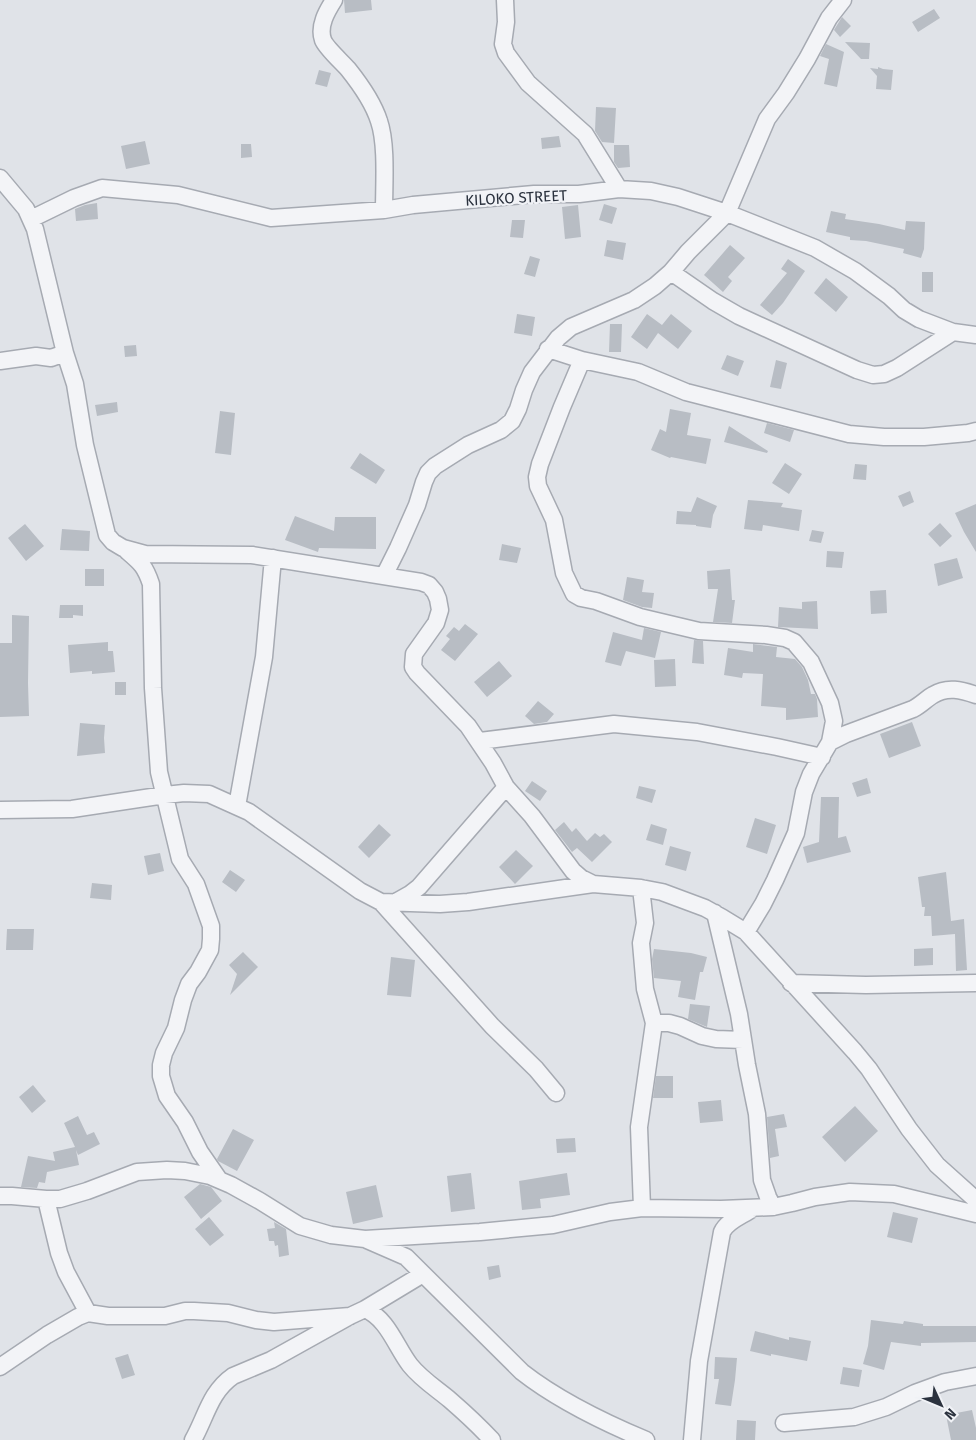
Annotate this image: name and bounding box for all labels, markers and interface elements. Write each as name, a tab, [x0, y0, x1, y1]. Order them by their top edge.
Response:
street label: KILOKO STREET	[465, 186, 568, 210]
north arrow	[916, 1380, 966, 1430]
text: N	[941, 1404, 959, 1423]

